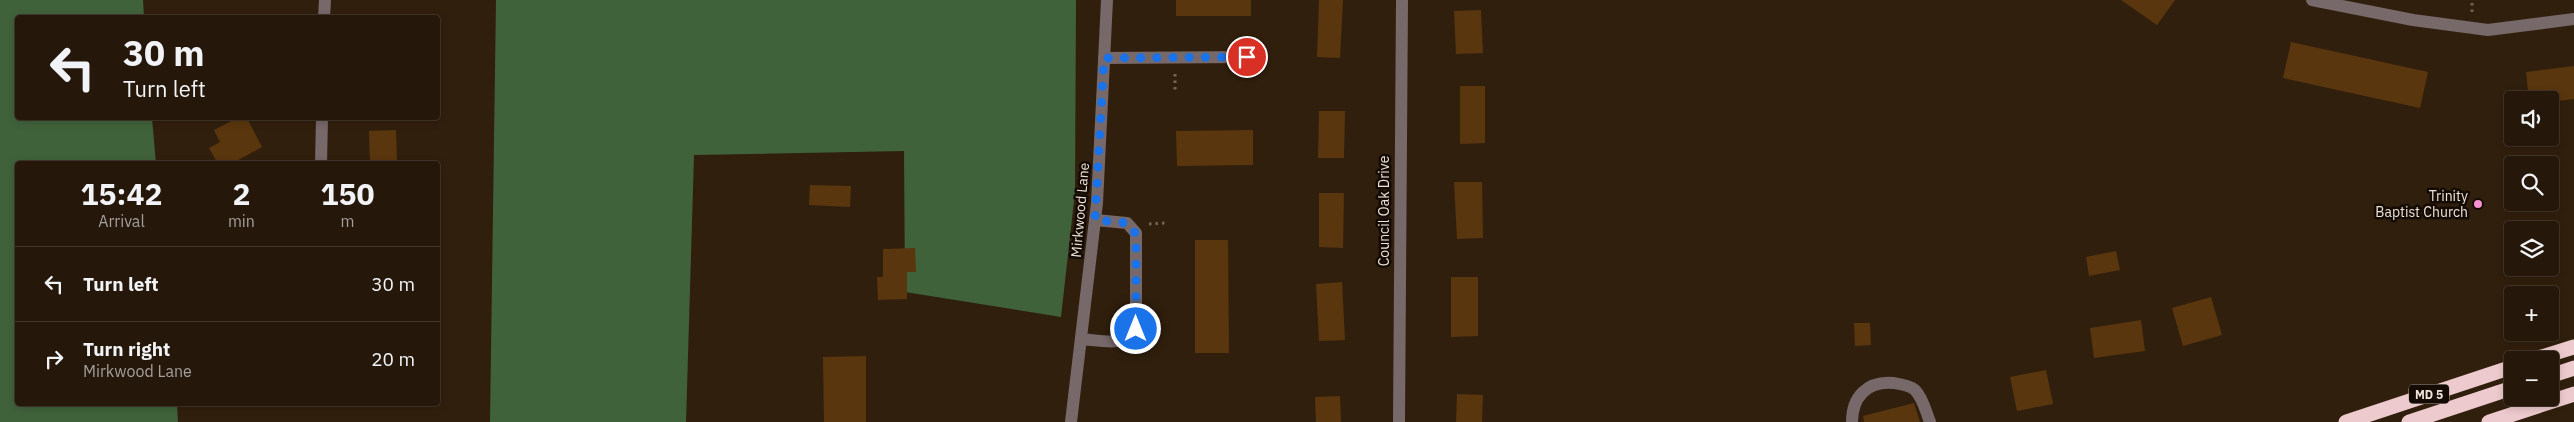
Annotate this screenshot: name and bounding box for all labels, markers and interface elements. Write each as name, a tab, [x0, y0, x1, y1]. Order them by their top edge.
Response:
text: 30 m	[123, 30, 205, 76]
icon: left	[40, 35, 105, 100]
pin	[1226, 36, 1268, 78]
icon: arrive	[1233, 43, 1261, 71]
text: Turn left	[123, 74, 206, 103]
map controls	[2504, 91, 2559, 406]
button: sound	[2504, 91, 2559, 146]
street label: Council Oak Drive	[1375, 155, 1393, 266]
button: search	[2504, 156, 2559, 211]
street label: Mirkwood Lane	[1067, 161, 1093, 258]
text: 15:42	[81, 174, 162, 213]
text: 2	[232, 174, 250, 213]
text: 150	[320, 174, 374, 213]
place label: Trinity Baptist Church	[2375, 187, 2468, 221]
marker: Trinity Baptist Church	[2472, 198, 2484, 210]
text: Arrival	[98, 211, 145, 231]
text: min	[228, 211, 255, 231]
text: m	[340, 211, 354, 231]
button: layers	[2504, 221, 2559, 276]
icon: left	[40, 270, 68, 298]
text: Turn left	[83, 272, 159, 296]
text: 30 m	[371, 272, 415, 296]
button: +	[2504, 286, 2559, 341]
position arrow	[1109, 302, 1161, 354]
text: Turn right	[83, 337, 170, 361]
icon: right	[40, 345, 68, 373]
text: 20 m	[371, 347, 415, 371]
button: −	[2504, 351, 2559, 406]
text: Mirkwood Lane	[83, 361, 192, 381]
road number: MD 5	[2409, 384, 2449, 404]

